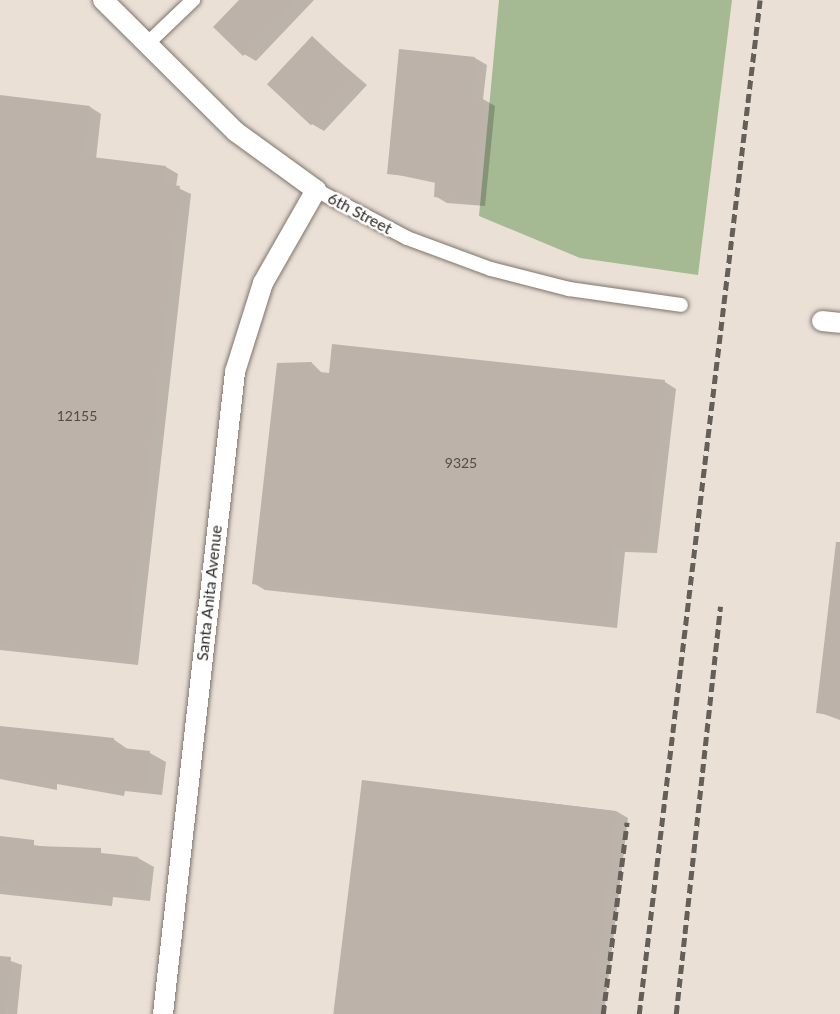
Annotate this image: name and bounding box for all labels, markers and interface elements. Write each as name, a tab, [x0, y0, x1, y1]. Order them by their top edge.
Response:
street label: 6th Street	[325, 188, 395, 238]
house number: 12155	[57, 408, 97, 424]
house number: 9325	[445, 455, 477, 471]
street label: Santa Anita Avenue	[192, 524, 226, 662]

